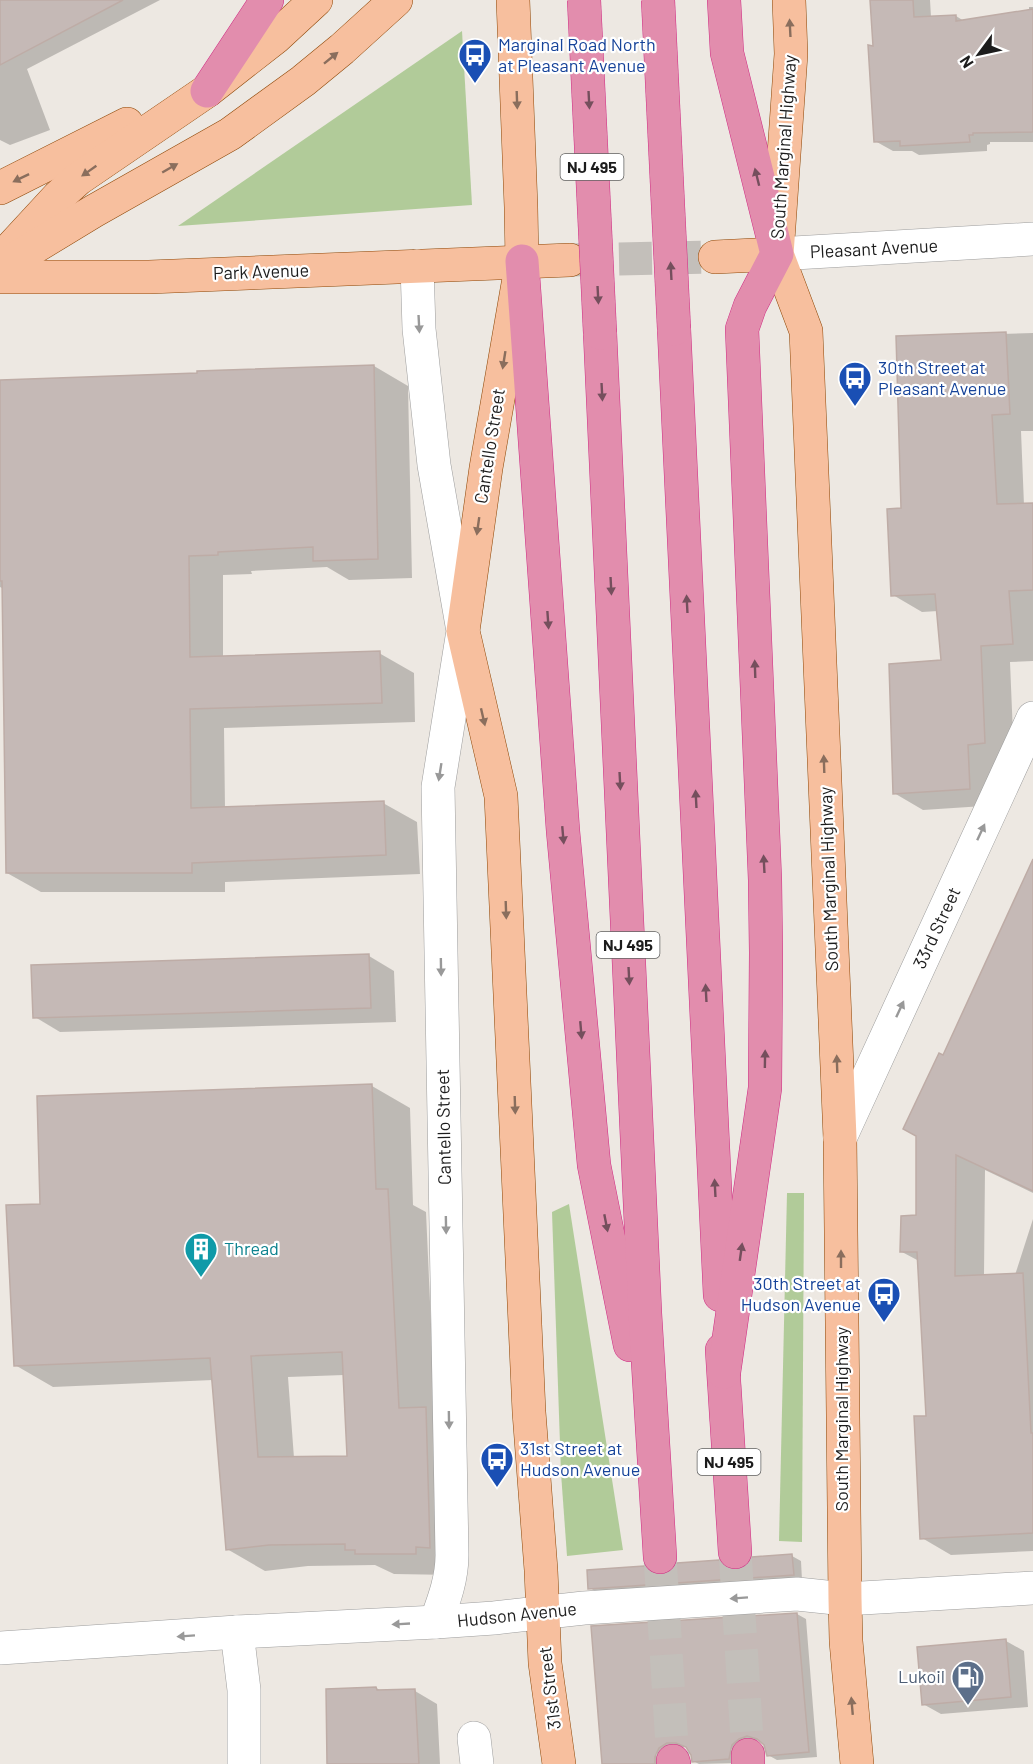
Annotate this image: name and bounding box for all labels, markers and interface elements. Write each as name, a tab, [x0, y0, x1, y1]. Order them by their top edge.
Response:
one-way arrow	[786, 19, 795, 38]
north arrow	[949, 24, 1009, 84]
place label: Marginal Road North at Pleasant Avenue	[498, 33, 656, 76]
bus stop icon: Marginal Road North at Pleasant Avenue	[457, 37, 493, 84]
one-way arrow	[323, 53, 338, 65]
text: N	[955, 53, 977, 72]
street label: South Marginal Highway	[766, 54, 800, 240]
one-way arrow	[512, 91, 522, 110]
one-way arrow	[584, 91, 593, 110]
road number: NJ 495	[560, 154, 624, 180]
one-way arrow	[162, 163, 179, 173]
one-way arrow	[81, 165, 97, 177]
one-way arrow	[752, 168, 762, 186]
one-way arrow	[12, 173, 29, 183]
street label: Pleasant Avenue	[809, 234, 939, 262]
street label: Park Avenue	[213, 258, 309, 284]
one-way arrow	[667, 261, 676, 280]
one-way arrow	[593, 286, 602, 305]
one-way arrow	[415, 315, 424, 334]
one-way arrow	[499, 351, 508, 370]
place label: 30th Street at Pleasant Avenue	[878, 356, 1006, 399]
bus stop icon: 30th Street at Pleasant Avenue	[837, 360, 873, 407]
one-way arrow	[598, 382, 607, 401]
street label: Cantello Street	[469, 387, 509, 505]
one-way arrow	[473, 516, 482, 535]
one-way arrow	[607, 577, 616, 596]
one-way arrow	[682, 594, 691, 613]
one-way arrow	[543, 610, 552, 629]
one-way arrow	[751, 660, 760, 679]
one-way arrow	[479, 708, 488, 727]
one-way arrow	[820, 755, 829, 774]
one-way arrow	[435, 763, 444, 782]
one-way arrow	[616, 772, 625, 791]
street label: South Marginal Highway	[814, 786, 842, 972]
one-way arrow	[692, 789, 701, 808]
one-way arrow	[976, 823, 985, 840]
one-way arrow	[558, 826, 568, 845]
one-way arrow	[759, 854, 769, 873]
street label: 33rd Street	[908, 883, 965, 972]
one-way arrow	[502, 901, 511, 920]
road number: NJ 495	[596, 932, 660, 958]
one-way arrow	[436, 957, 446, 976]
one-way arrow	[625, 967, 634, 986]
one-way arrow	[701, 984, 710, 1003]
one-way arrow	[895, 1000, 905, 1018]
one-way arrow	[576, 1020, 586, 1039]
one-way arrow	[760, 1049, 770, 1068]
one-way arrow	[832, 1055, 842, 1074]
street label: Cantello Street	[431, 1069, 455, 1185]
one-way arrow	[510, 1096, 519, 1115]
one-way arrow	[710, 1179, 719, 1198]
one-way arrow	[601, 1214, 611, 1232]
one-way arrow	[441, 1215, 451, 1234]
building icon: Thread	[183, 1231, 219, 1278]
place label: Thread	[224, 1237, 279, 1259]
one-way arrow	[736, 1243, 745, 1262]
one-way arrow	[836, 1250, 846, 1269]
place label: 30th Street at Hudson Avenue	[741, 1272, 861, 1315]
bus stop icon: 30th Street at Hudson Avenue	[866, 1276, 902, 1323]
street label: South Marginal Highway	[830, 1327, 852, 1511]
one-way arrow	[445, 1410, 454, 1429]
place label: 31st Street at Hudson Avenue	[520, 1437, 640, 1480]
bus stop icon: 31st Street at Hudson Avenue	[479, 1441, 515, 1488]
road number: NJ 495	[698, 1449, 760, 1475]
one-way arrow	[729, 1593, 748, 1602]
street label: Hudson Avenue	[456, 1597, 578, 1631]
one-way arrow	[392, 1620, 411, 1629]
one-way arrow	[176, 1631, 195, 1640]
street label: 31st Street	[533, 1645, 565, 1731]
fuel station icon: Lukoil	[950, 1659, 986, 1706]
place label: Lukoil	[898, 1665, 945, 1687]
one-way arrow	[847, 1696, 857, 1715]

